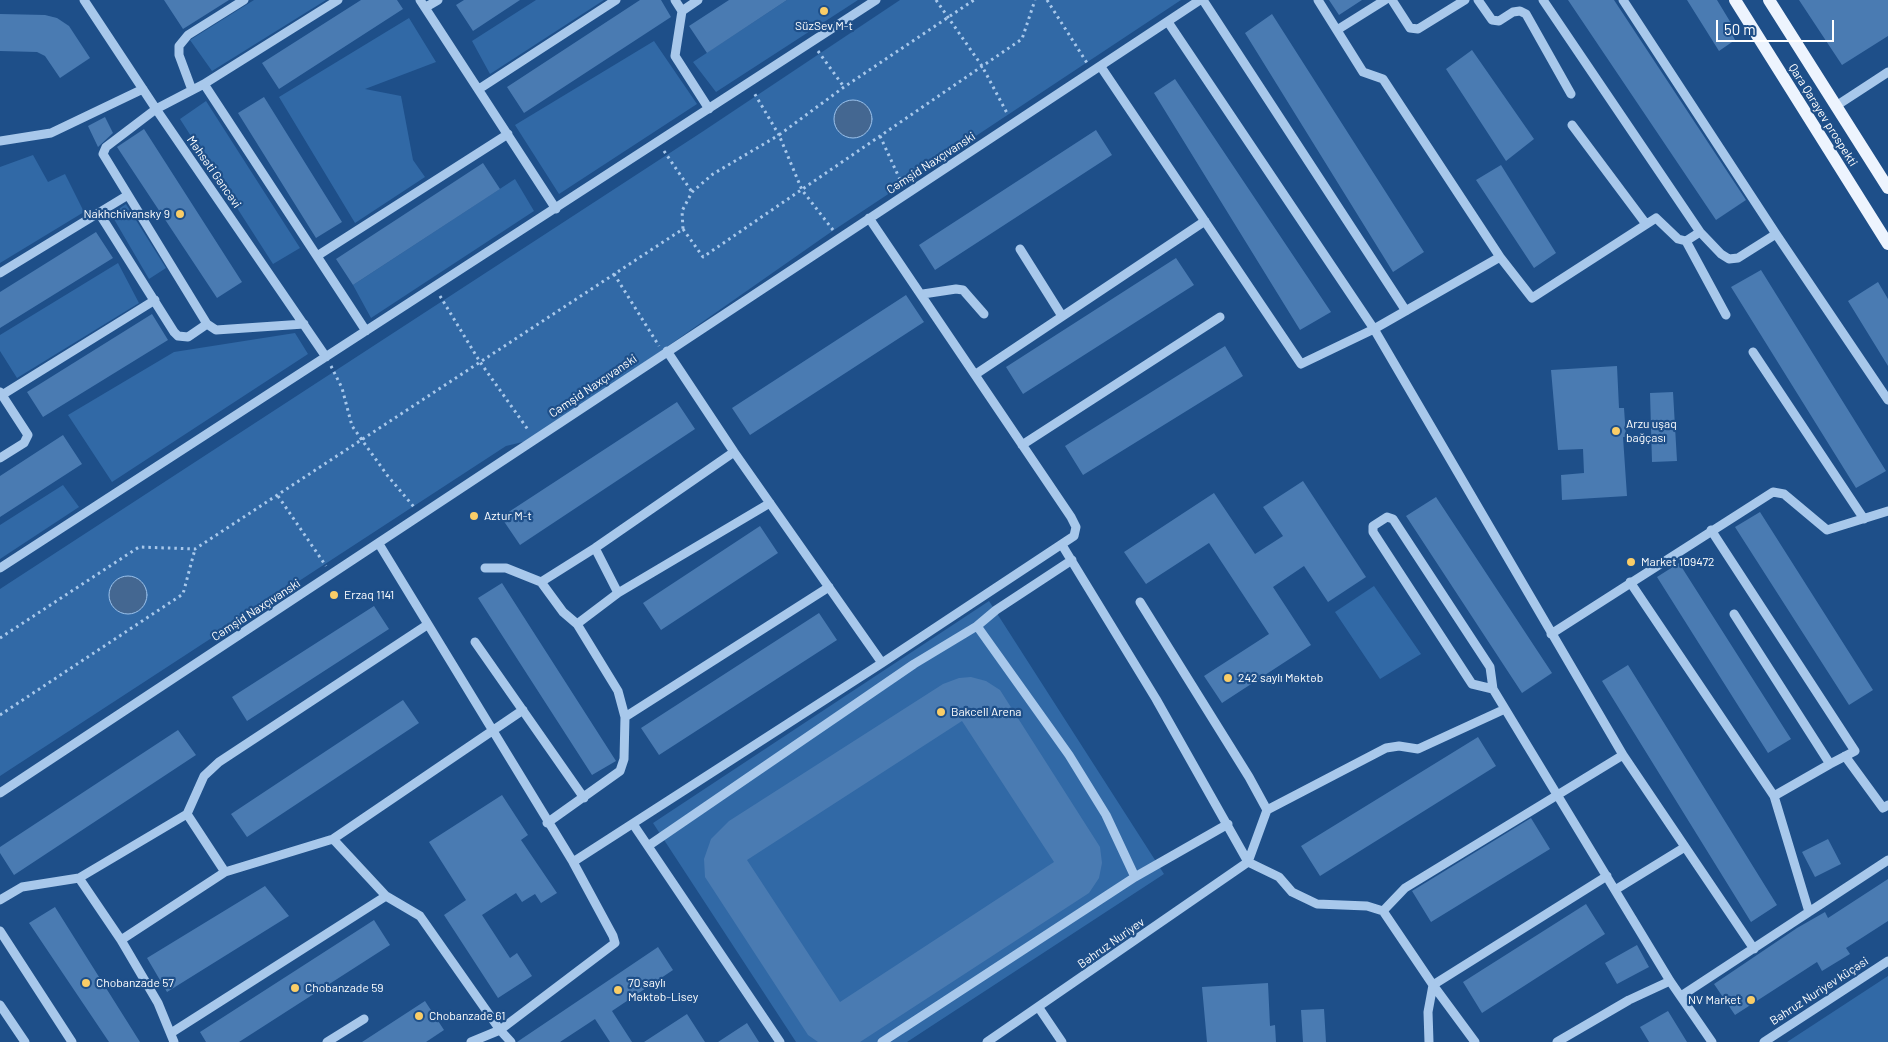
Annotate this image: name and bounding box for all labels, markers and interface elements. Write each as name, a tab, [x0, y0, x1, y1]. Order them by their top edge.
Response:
marker: SüzSev M-t	[818, 5, 830, 17]
scale bar	[1718, 10, 1836, 42]
place label: SüzSev M-t	[795, 19, 853, 33]
text: 50 m	[1724, 20, 1756, 38]
street label: Qara Qarayev prospekti	[1785, 61, 1861, 169]
street label: Cəmşid Naxçıvanski	[884, 129, 978, 197]
street label: Məhsəti Gəncəvi	[184, 133, 244, 211]
place label: Nakhchivansky 9	[83, 207, 170, 221]
marker: Nakhchivansky 9	[174, 208, 186, 220]
street label: Cəmşid Naxçıvanski	[546, 351, 640, 421]
place label: Arzu uşaq bağçası	[1626, 417, 1677, 445]
marker: Arzu uşaq bağçası	[1610, 425, 1622, 437]
place label: Aztur M-t	[484, 509, 532, 523]
marker: Aztur M-t	[468, 510, 480, 522]
place label: Market 109472	[1641, 555, 1715, 569]
marker: Market 109472	[1625, 556, 1637, 568]
street label: Cəmşid Naxçıvanski	[209, 576, 303, 644]
place label: Erzaq 1141	[344, 588, 394, 602]
marker: Erzaq 1141	[328, 589, 340, 601]
place label: 242 saylı Məktəb	[1238, 671, 1323, 685]
marker: 242 saylı Məktəb	[1222, 672, 1234, 684]
place label: Bakcell Arena	[951, 705, 1021, 719]
marker: Bakcell Arena	[935, 706, 947, 718]
street label: Bəhruz Nuriyev	[1075, 915, 1147, 971]
street label: Bəhruz Nuriyev küçəsi	[1767, 954, 1871, 1028]
place label: Chobanzade 57	[96, 976, 174, 990]
place label: 70 saylı Məktəb-Lisey	[628, 976, 698, 1004]
marker: Chobanzade 57	[80, 977, 92, 989]
place label: Chobanzade 59	[305, 981, 384, 995]
marker: Chobanzade 59	[289, 982, 301, 994]
marker: 70 saylı Məktəb-Lisey	[612, 984, 624, 996]
place label: NV Market	[1688, 993, 1741, 1007]
marker: NV Market	[1745, 994, 1757, 1006]
place label: Chobanzade 61	[429, 1009, 505, 1023]
marker: Chobanzade 61	[413, 1010, 425, 1022]

